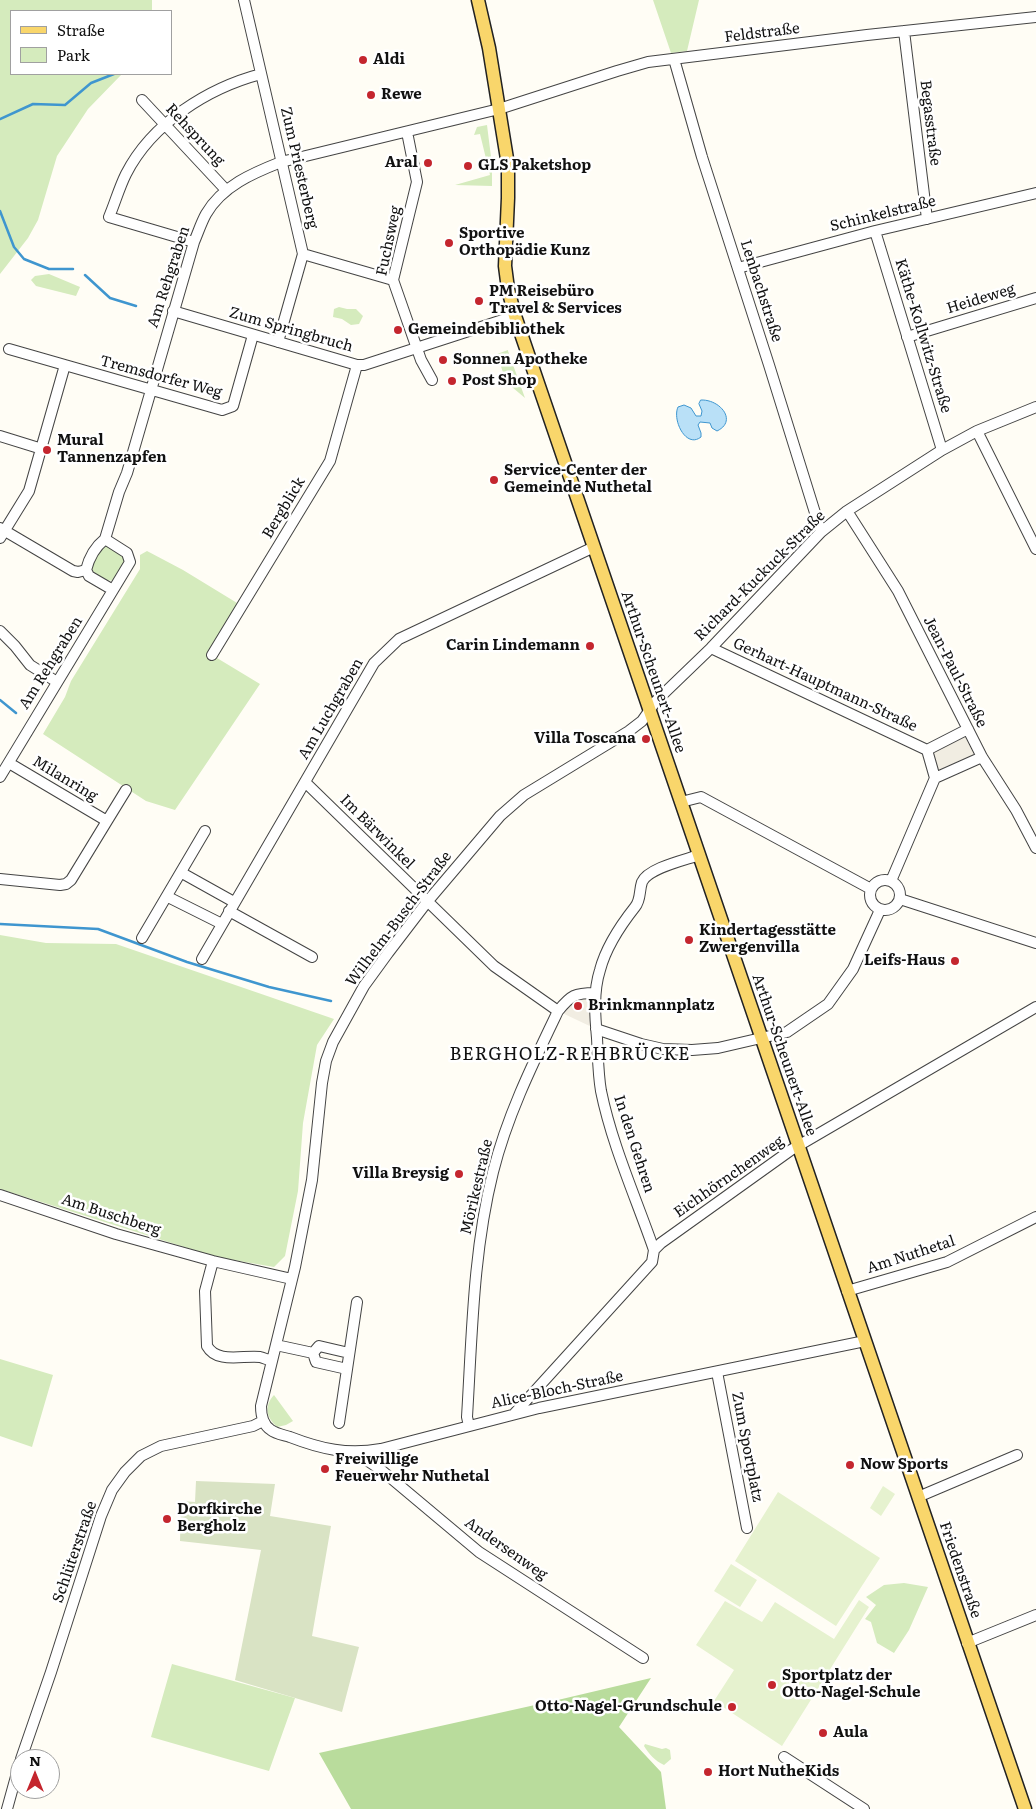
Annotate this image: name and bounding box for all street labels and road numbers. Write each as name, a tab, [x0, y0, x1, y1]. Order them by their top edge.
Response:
street label: Feldstraße	[723, 19, 801, 47]
street label: Begasstraße	[916, 79, 944, 167]
street label: Rehsprung	[162, 100, 228, 170]
street label: Zum Priesterberg	[276, 105, 322, 231]
street label: Schinkelstraße	[828, 192, 938, 236]
street label: Fuchsweg	[373, 204, 405, 278]
street label: Am Rehgraben	[144, 224, 194, 330]
street label: Lenbachstraße	[736, 238, 786, 344]
street label: Käthe-Kollwitz-Straße	[891, 257, 955, 415]
street label: Heideweg	[945, 280, 1017, 318]
street label: Zum Springbruch	[227, 304, 355, 356]
street label: Tremsdorfer Weg	[98, 352, 224, 402]
street label: Bergblick	[259, 474, 309, 542]
street label: Richard-Kuckuck-Straße	[691, 507, 829, 645]
street label: Arthur-Scheunert-Allee	[617, 589, 689, 755]
street label: Am Rehgraben	[15, 613, 87, 713]
street label: Jean-Paul-Straße	[919, 613, 991, 731]
street label: Gerhart-Hauptmann-Straße	[730, 634, 920, 736]
street label: Am Luchgraben	[295, 655, 367, 763]
street label: Milanring	[29, 752, 101, 806]
street label: Im Bärwinkel	[336, 791, 418, 873]
street label: Wilhelm-Busch-Straße	[342, 848, 456, 990]
street label: Arthur-Scheunert-Allee	[748, 972, 820, 1138]
street label: In den Gehren	[610, 1093, 658, 1195]
street label: Eichhörnchenweg	[670, 1132, 788, 1222]
street label: Mörikestraße	[457, 1137, 497, 1237]
street label: Am Buschberg	[59, 1190, 163, 1240]
street label: Am Nuthetal	[865, 1232, 957, 1278]
street label: Alice-Bloch-Straße	[489, 1367, 625, 1413]
street label: Zum Sportplatz	[728, 1391, 766, 1503]
street label: Schlüterstraße	[49, 1499, 101, 1605]
street label: Andersenweg	[461, 1514, 551, 1584]
street label: Friedenstraße	[935, 1519, 985, 1621]

